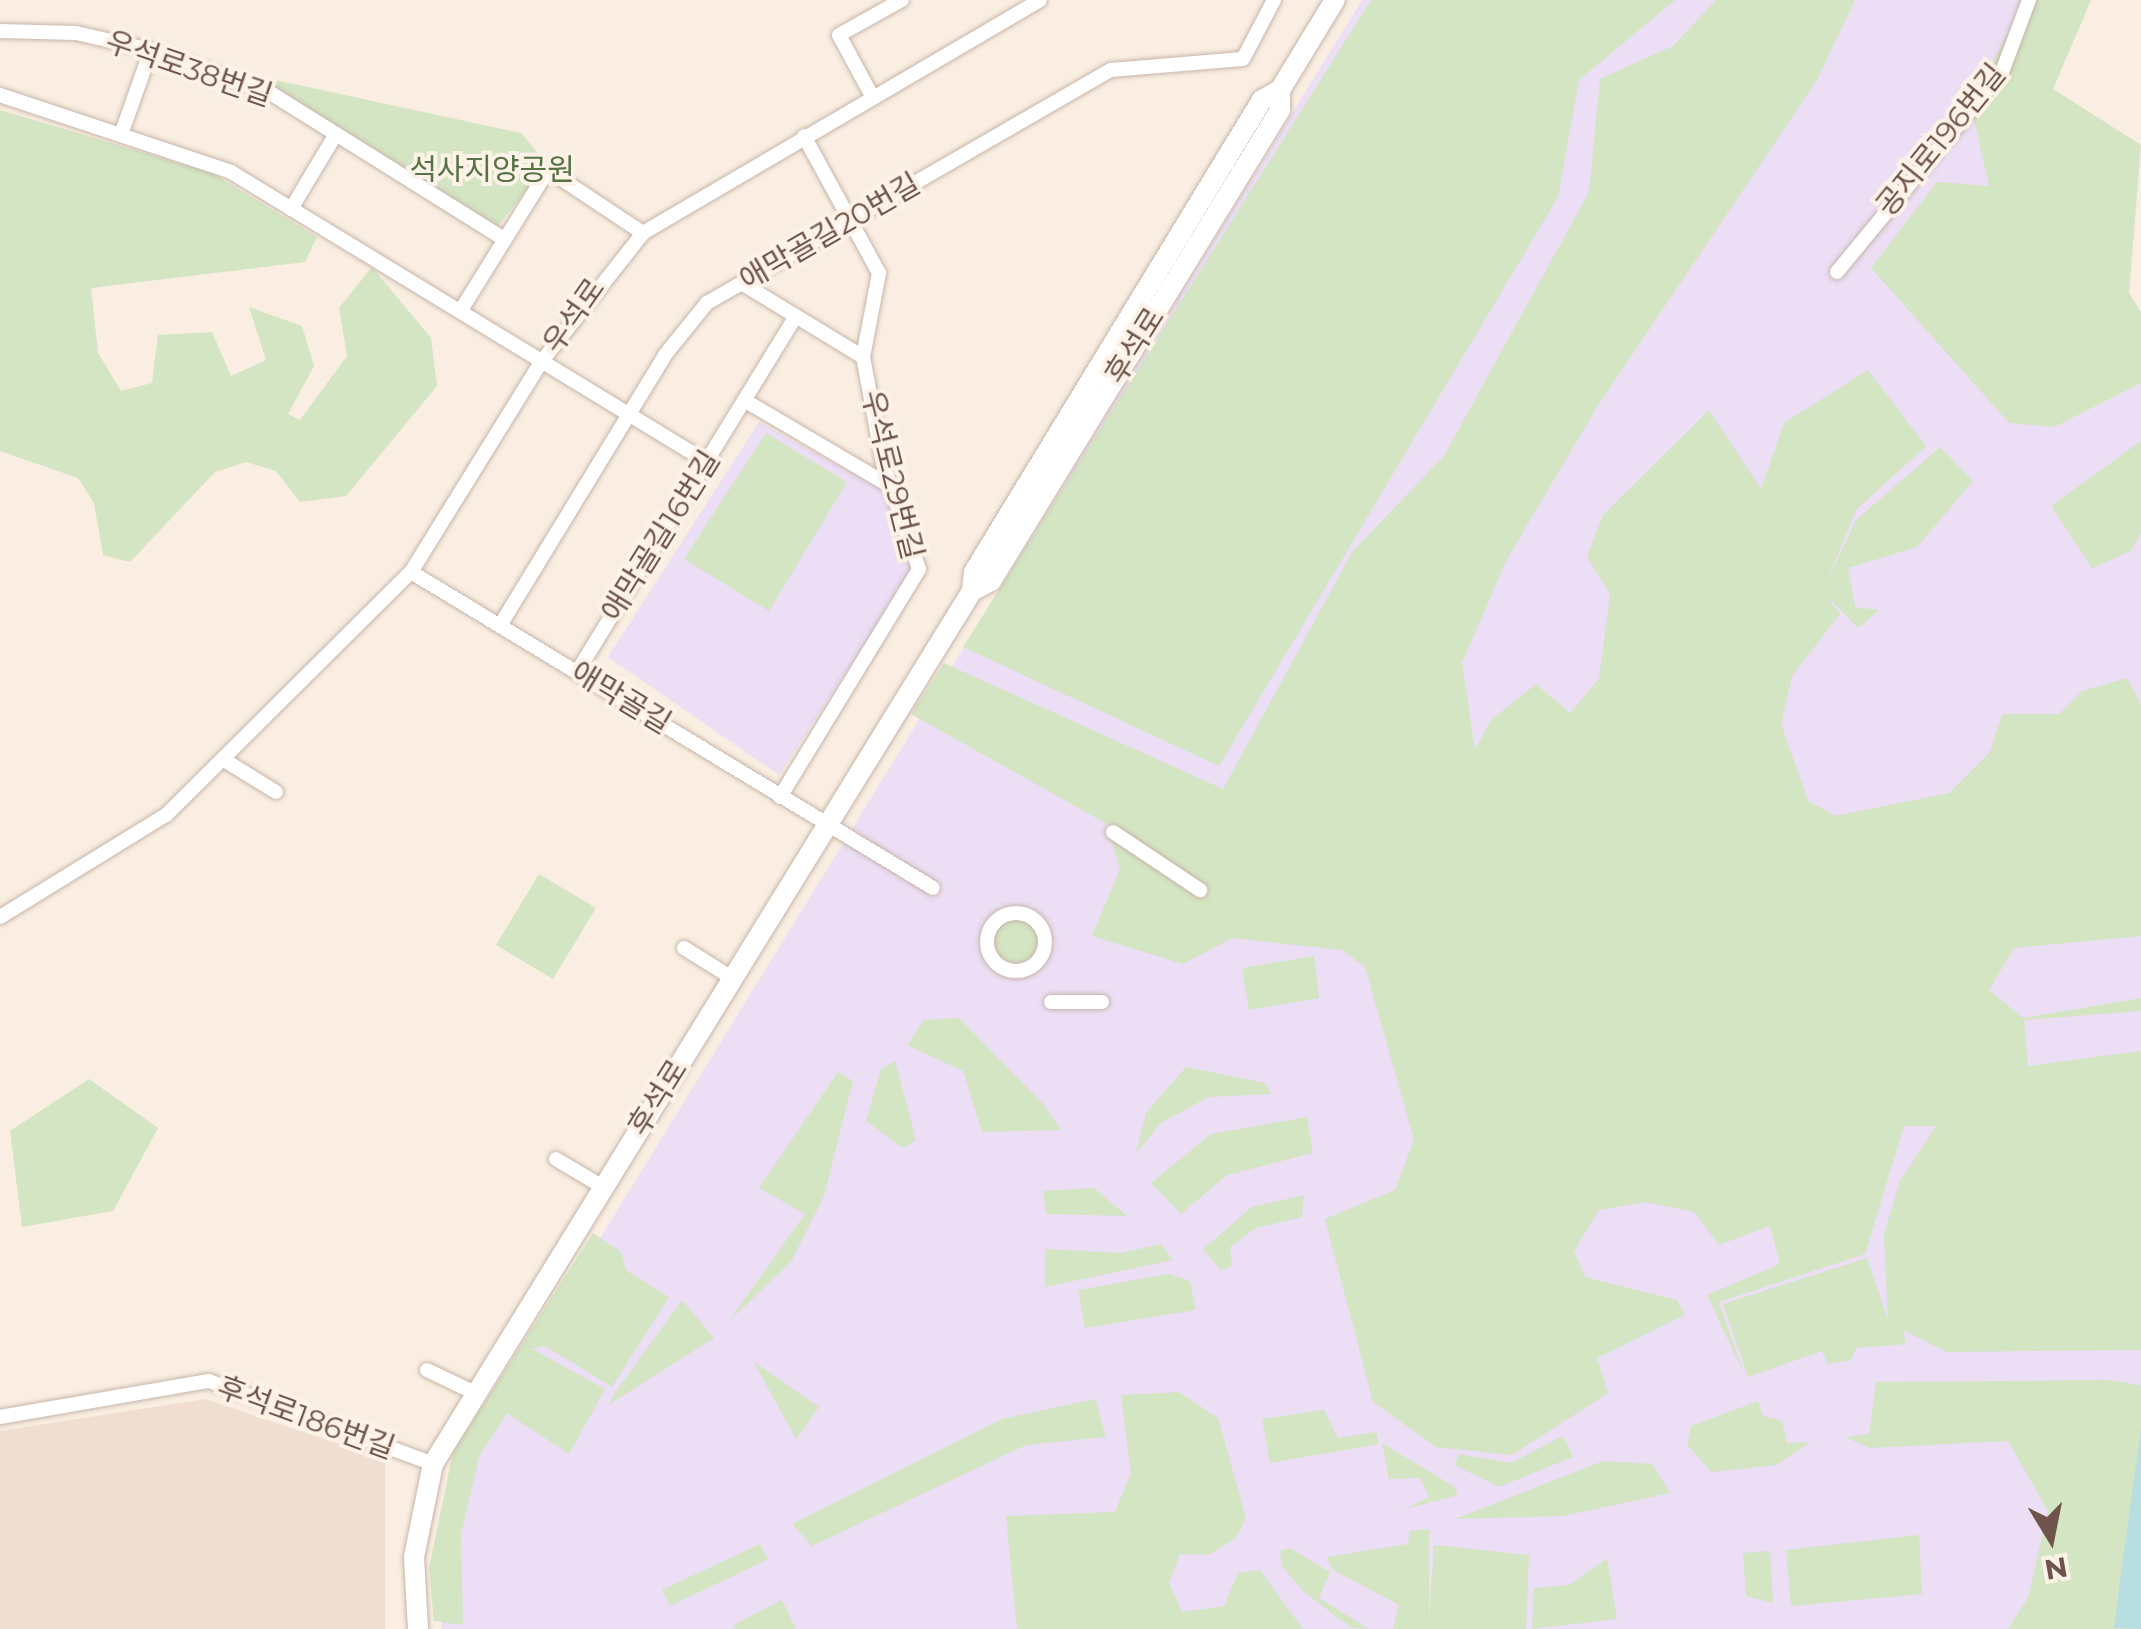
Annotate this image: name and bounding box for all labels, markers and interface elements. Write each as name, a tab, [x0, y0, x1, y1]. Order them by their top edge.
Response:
street label: 우석로38번길	[101, 24, 277, 114]
street label: 공지로196번길	[1869, 57, 2013, 223]
park label: 석사지양공원	[409, 152, 575, 188]
street label: 애막골길20번길	[733, 166, 927, 298]
street label: 우석로	[536, 272, 612, 360]
street label: 후석로	[1098, 301, 1172, 391]
street label: 우석로29번길	[854, 387, 930, 563]
street label: 애막골길16번길	[594, 444, 728, 628]
street label: 애막골길	[564, 654, 678, 742]
street label: 후석로	[621, 1053, 695, 1143]
street label: 후석로186번길	[212, 1369, 400, 1467]
north arrow	[2001, 1489, 2101, 1589]
text: N	[2042, 1550, 2070, 1587]

